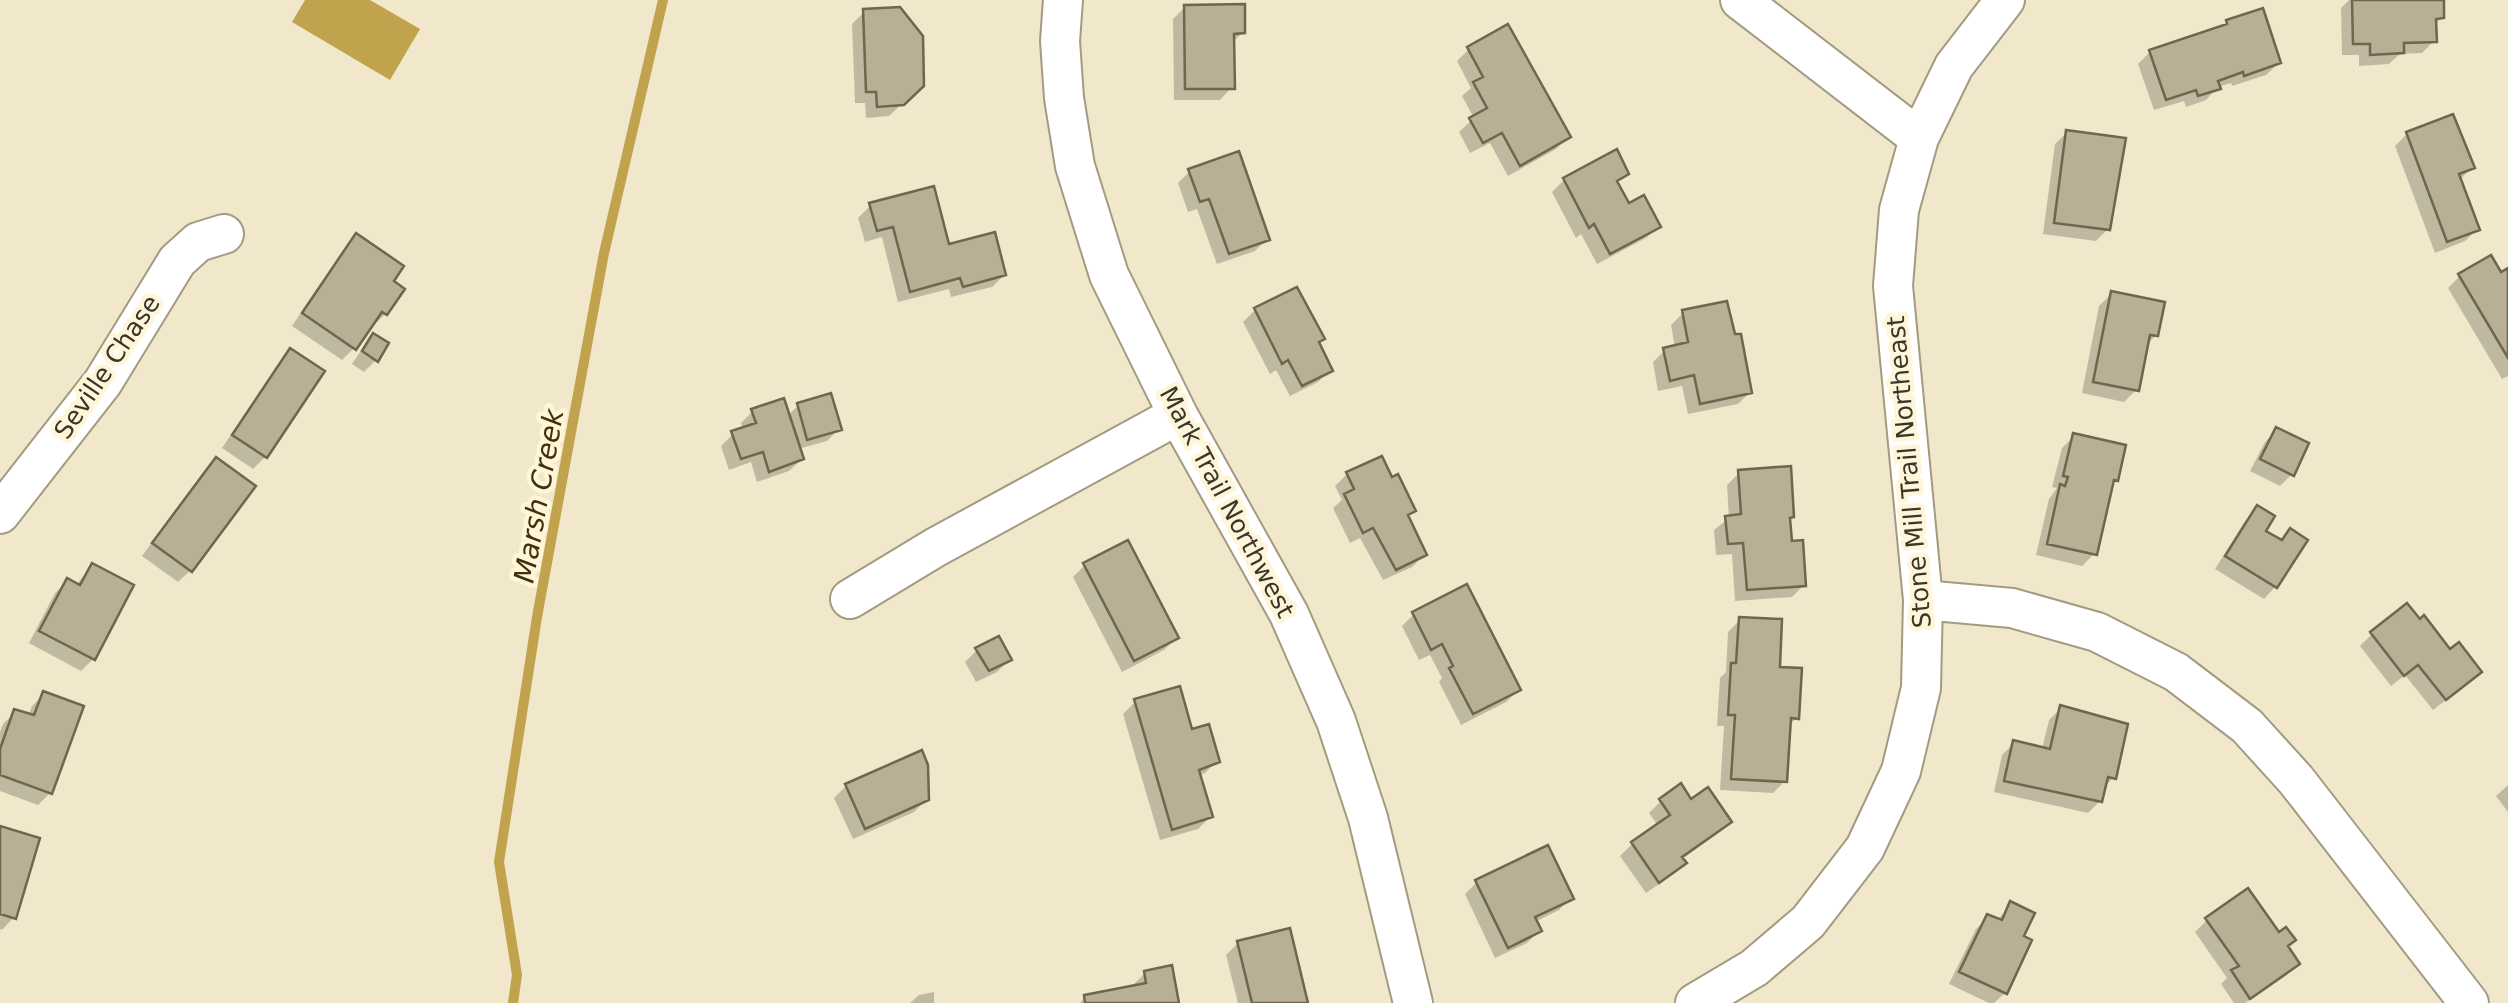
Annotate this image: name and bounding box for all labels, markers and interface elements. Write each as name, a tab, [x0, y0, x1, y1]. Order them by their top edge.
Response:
street label: Seville Chase	[48, 290, 166, 444]
street label: Stone Mill Trail Northeast	[1881, 315, 1937, 629]
street label: Mark Trail Northwest	[1154, 382, 1300, 623]
water label: Marsh Creek	[507, 405, 571, 585]

